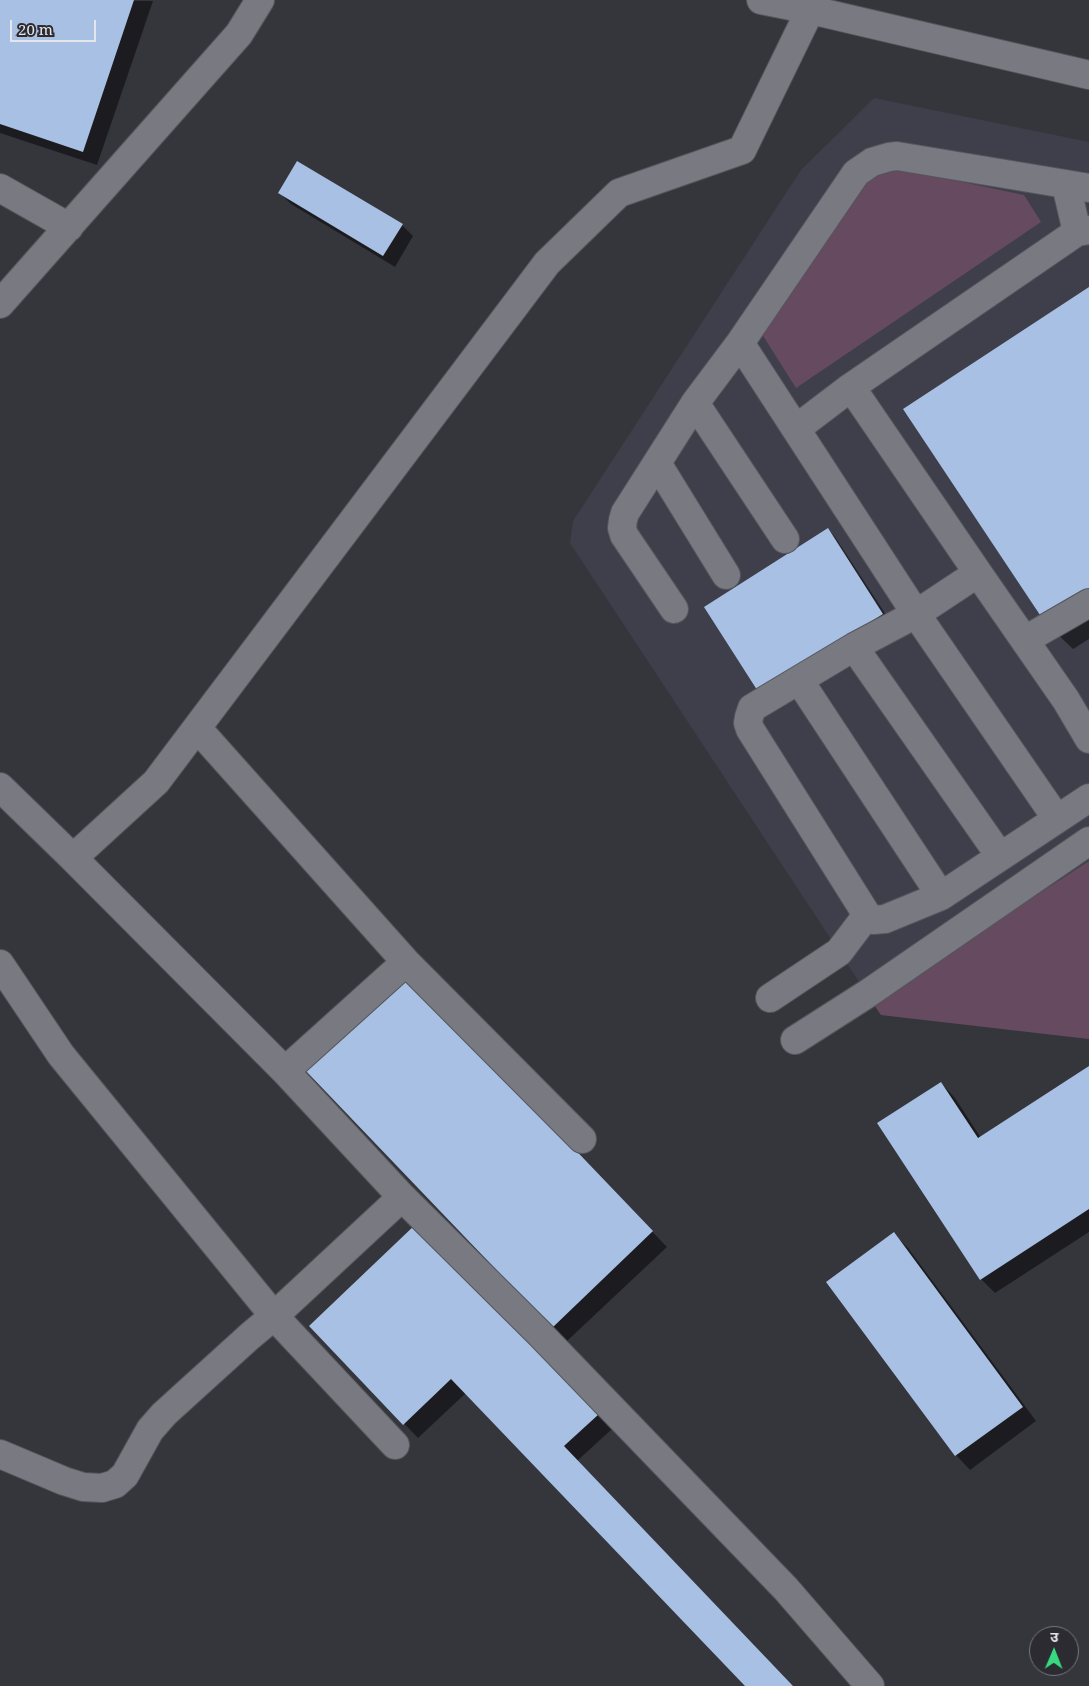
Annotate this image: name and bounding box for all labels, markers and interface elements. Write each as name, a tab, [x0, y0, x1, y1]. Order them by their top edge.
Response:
scale bar	[12, 10, 99, 42]
text: 20 m	[18, 19, 53, 39]
north arrow	[1029, 1626, 1079, 1676]
text: उ	[1050, 1627, 1059, 1646]

